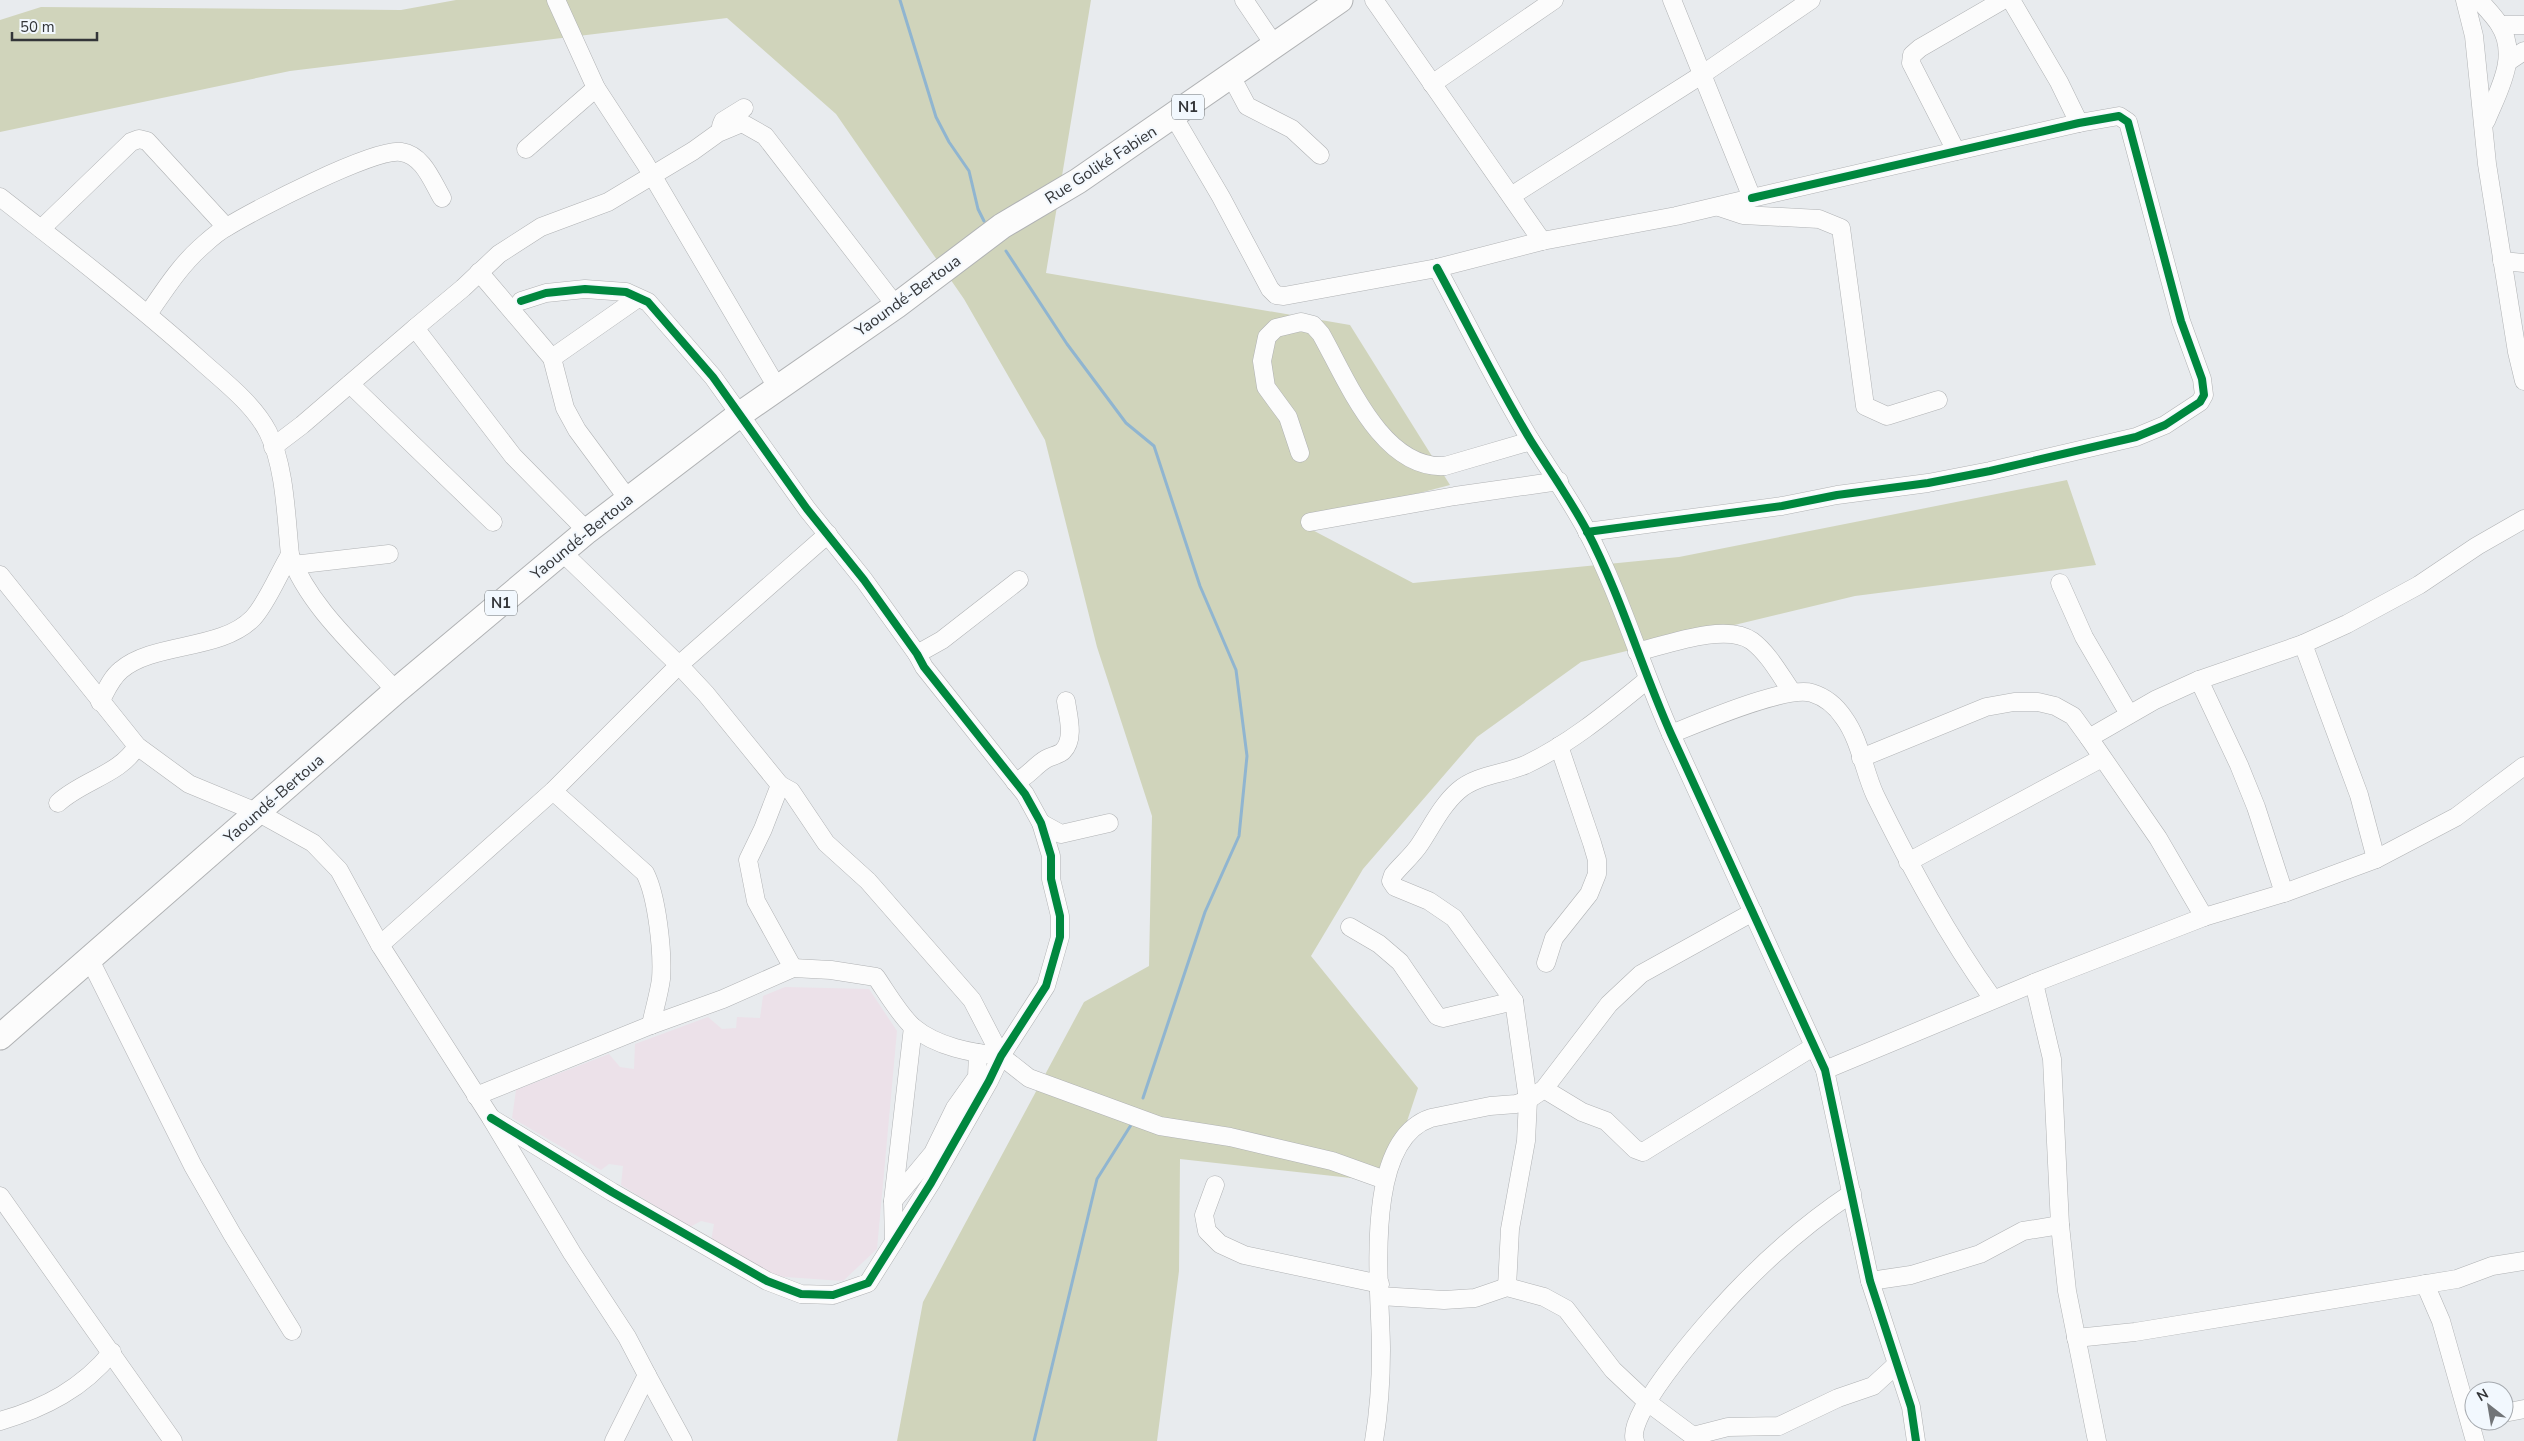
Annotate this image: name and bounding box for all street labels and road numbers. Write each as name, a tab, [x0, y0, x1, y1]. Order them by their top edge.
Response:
road number: N1	[1172, 94, 1204, 120]
street label: Rue Goliké Fabien	[1041, 121, 1161, 209]
street label: Yaoundé-Bertoua	[850, 250, 965, 342]
street label: Yaoundé-Bertoua	[525, 489, 638, 586]
road number: N1	[485, 590, 517, 616]
street label: Yaoundé-Bertoua	[219, 749, 329, 849]

